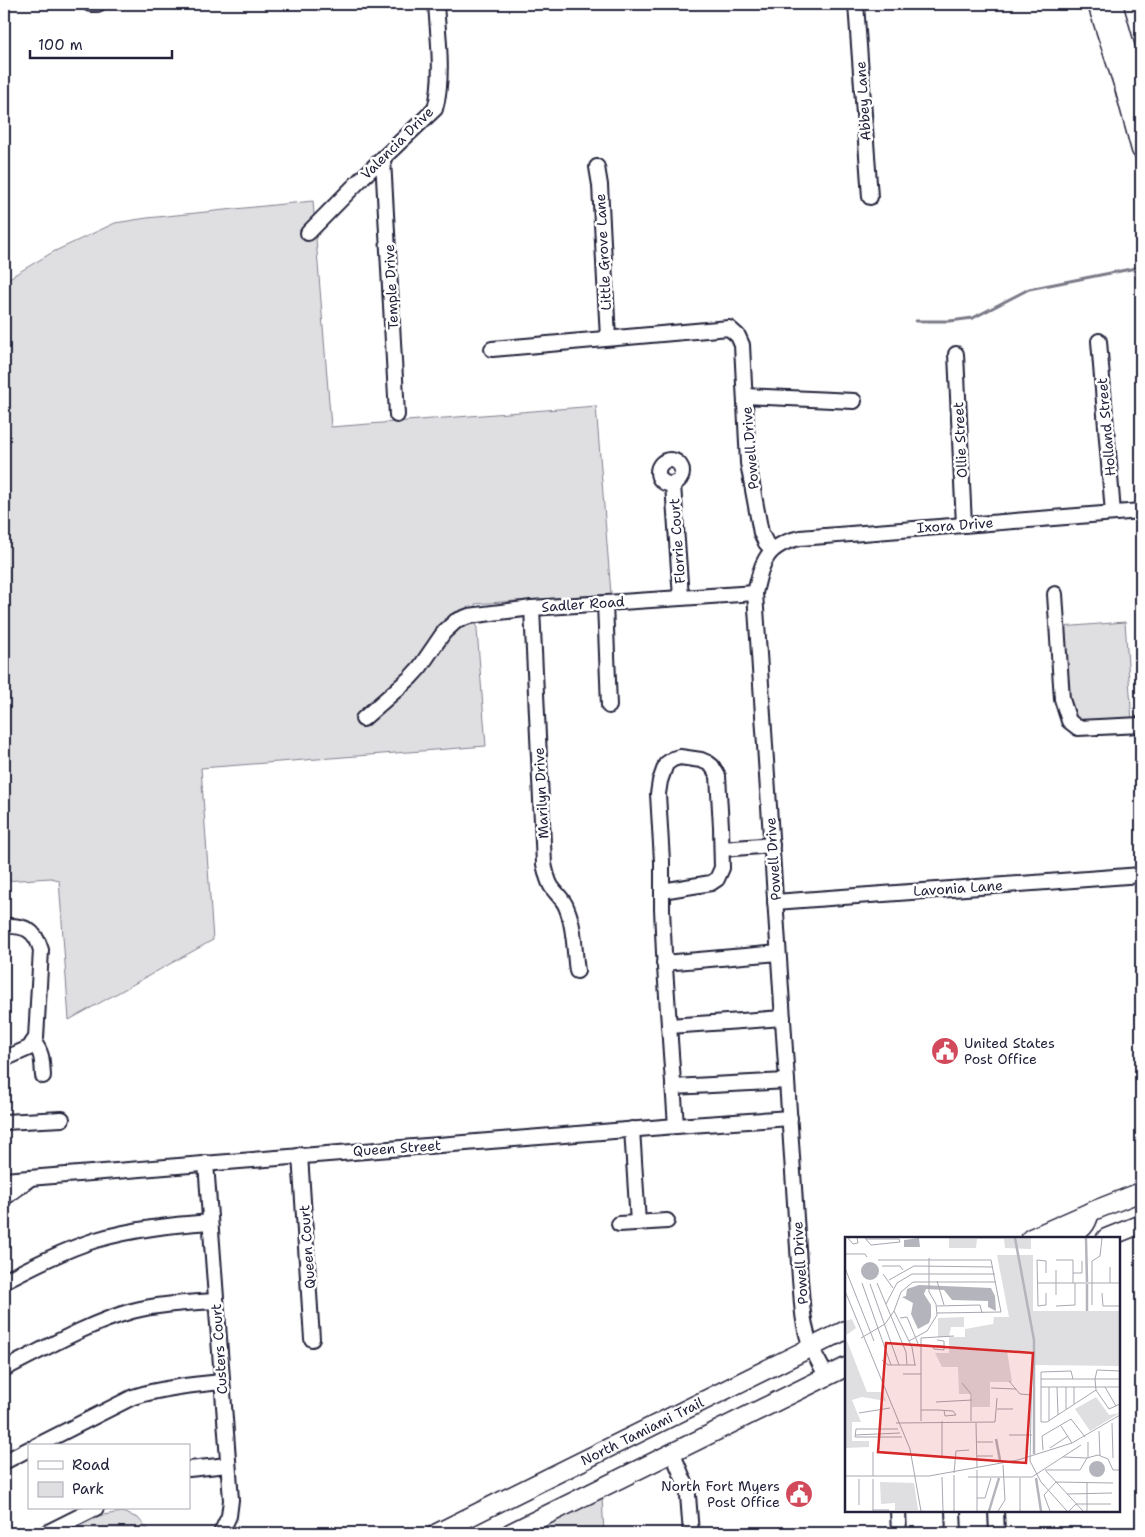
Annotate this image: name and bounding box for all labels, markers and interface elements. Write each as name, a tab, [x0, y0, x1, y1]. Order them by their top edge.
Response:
scale bar	[30, 28, 172, 60]
text: 100 m	[38, 35, 83, 55]
street label: Abbey Lane	[851, 60, 875, 141]
street label: Valencia Drive	[357, 103, 437, 183]
street label: Little Grove Lane	[591, 193, 615, 311]
street label: Temple Drive	[380, 244, 402, 330]
street label: Holland Street	[1093, 377, 1119, 477]
street label: Ollie Street	[949, 402, 971, 478]
street label: Powell Drive	[737, 406, 763, 490]
street label: Florrie Court	[665, 498, 689, 584]
street label: Ixora Drive	[916, 513, 994, 537]
street label: Sadler Road	[541, 592, 625, 616]
street label: Marilyn Drive	[530, 747, 552, 839]
street label: Powell Drive	[761, 817, 785, 901]
street label: Lavonia Lane	[913, 876, 1004, 900]
place label: United States Post Office	[964, 1034, 1055, 1068]
public building icon: United States Post Office	[930, 1036, 960, 1066]
street label: Queen Street	[352, 1136, 442, 1160]
street label: Queen Court	[295, 1204, 319, 1290]
street label: Powell Drive	[788, 1221, 812, 1305]
inset map	[845, 1237, 1120, 1512]
street label: Custers Court	[207, 1303, 231, 1395]
street label: North Tamiami Trail	[578, 1393, 707, 1469]
legend	[28, 1444, 190, 1510]
text: Road	[72, 1455, 110, 1475]
place label: North Fort Myers Post Office	[661, 1477, 780, 1511]
text: Park	[72, 1479, 104, 1499]
public building icon: North Fort Myers Post Office	[784, 1479, 814, 1509]

